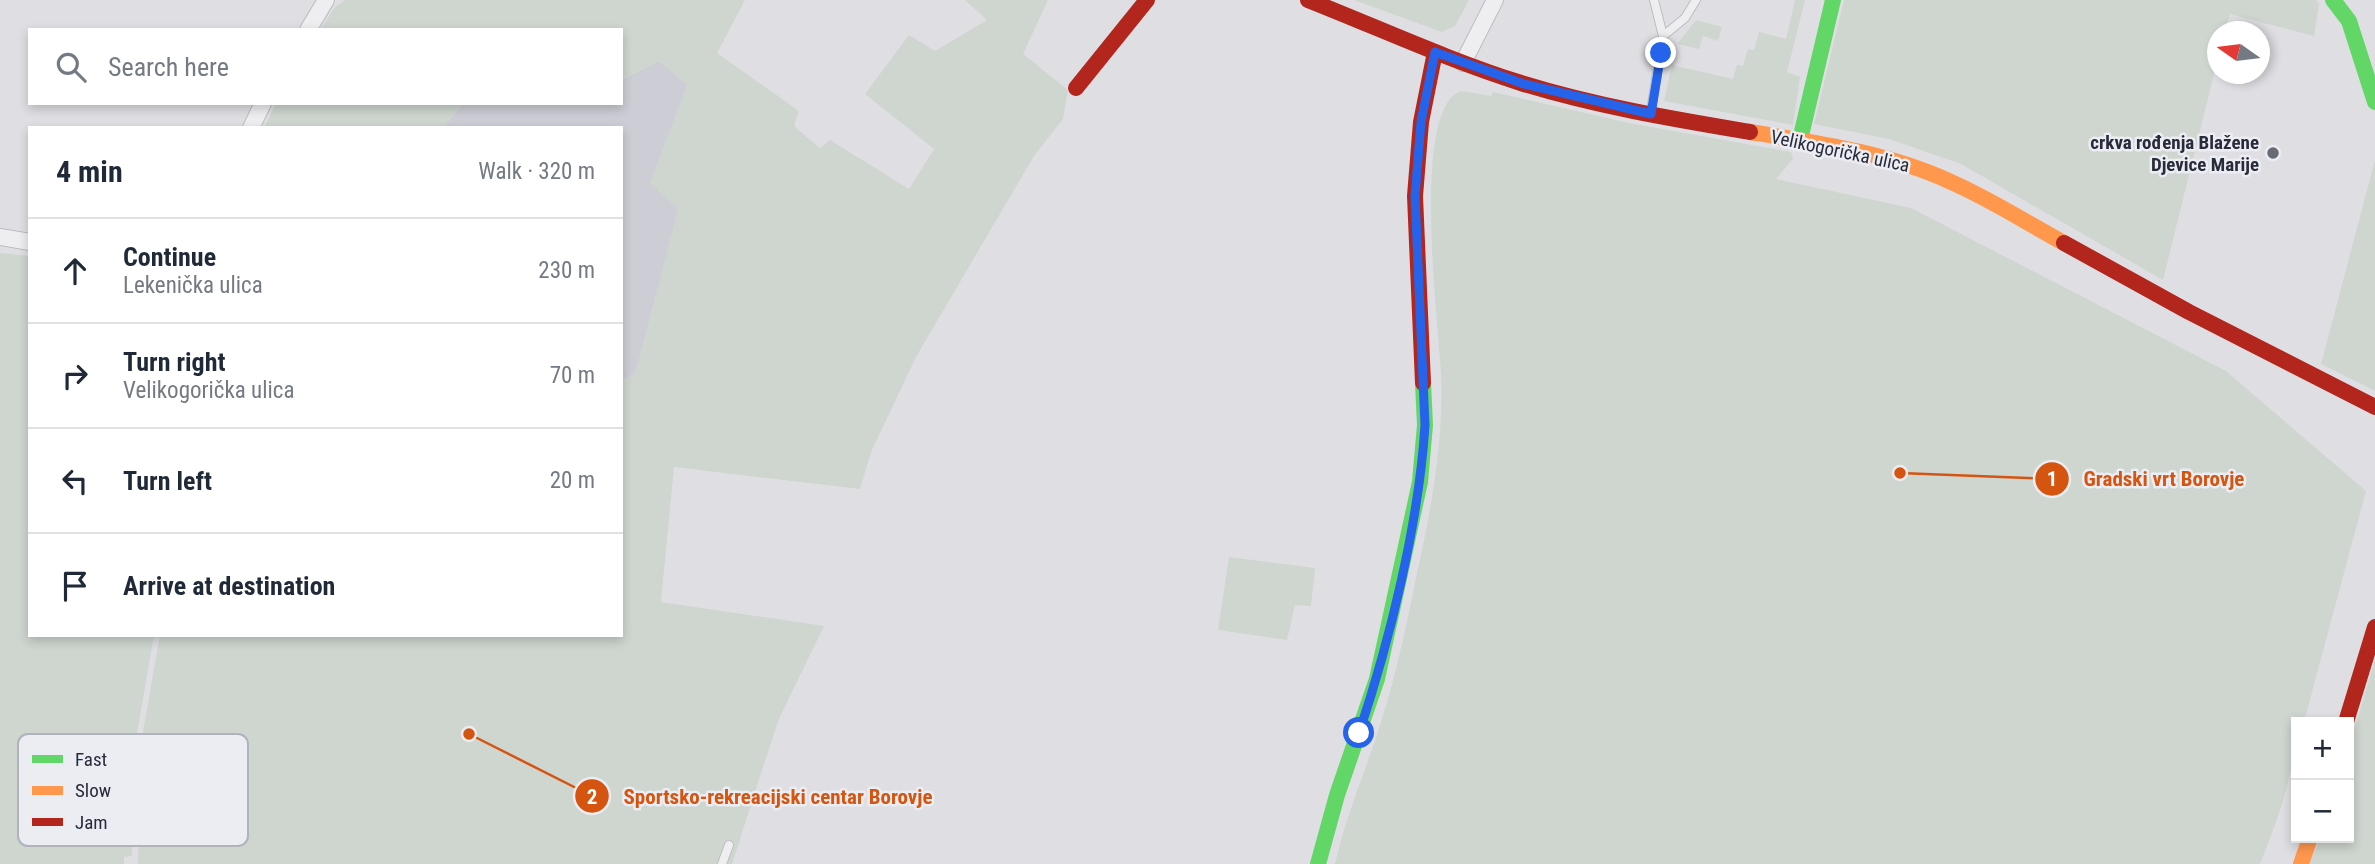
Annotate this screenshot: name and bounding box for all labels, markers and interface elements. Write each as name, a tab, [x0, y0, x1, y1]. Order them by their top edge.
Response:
north arrow	[2207, 21, 2270, 84]
search box	[28, 28, 623, 105]
route end	[1645, 37, 1676, 68]
icon: search	[52, 48, 90, 86]
text: Search here	[108, 52, 229, 82]
street label: Velikogorička ulica	[1768, 125, 1912, 177]
place label: crkva rođenja Blažene Djevice Marije	[2090, 131, 2259, 176]
marker: crkva rođenja Blažene Djevice Marije	[2265, 145, 2281, 161]
text: 4 min	[56, 154, 123, 189]
text: Walk · 320 m	[478, 158, 595, 185]
text: Continue	[123, 242, 216, 272]
icon: ahead	[56, 252, 94, 290]
text: 230 m	[538, 257, 595, 284]
text: Lekenička ulica	[123, 272, 263, 299]
text: Turn right	[123, 347, 225, 377]
icon: right	[56, 357, 94, 395]
text: 70 m	[550, 362, 595, 389]
text: Velikogorička ulica	[123, 377, 294, 404]
callout: Gradski vrt Borovje	[2035, 458, 2259, 500]
icon: left	[56, 462, 94, 500]
text: Turn left	[123, 466, 212, 496]
text: 20 m	[550, 467, 595, 494]
text: 1	[2047, 467, 2057, 491]
text: Gradski vrt Borovje	[2084, 467, 2244, 491]
icon: arrive	[56, 567, 94, 605]
text: Arrive at destination	[123, 571, 335, 601]
route start	[1343, 717, 1374, 748]
map controls	[2291, 717, 2354, 843]
button: +	[2291, 717, 2354, 780]
legend	[18, 734, 248, 846]
text: Fast	[75, 748, 107, 771]
callout: Sportsko-rekreacijski centar Borovje	[575, 775, 947, 817]
text: Slow	[75, 779, 111, 802]
button: −	[2291, 780, 2354, 843]
text: 2	[587, 785, 597, 809]
text: Sportsko-rekreacijski centar Borovje	[624, 785, 932, 809]
text: Jam	[75, 811, 108, 834]

